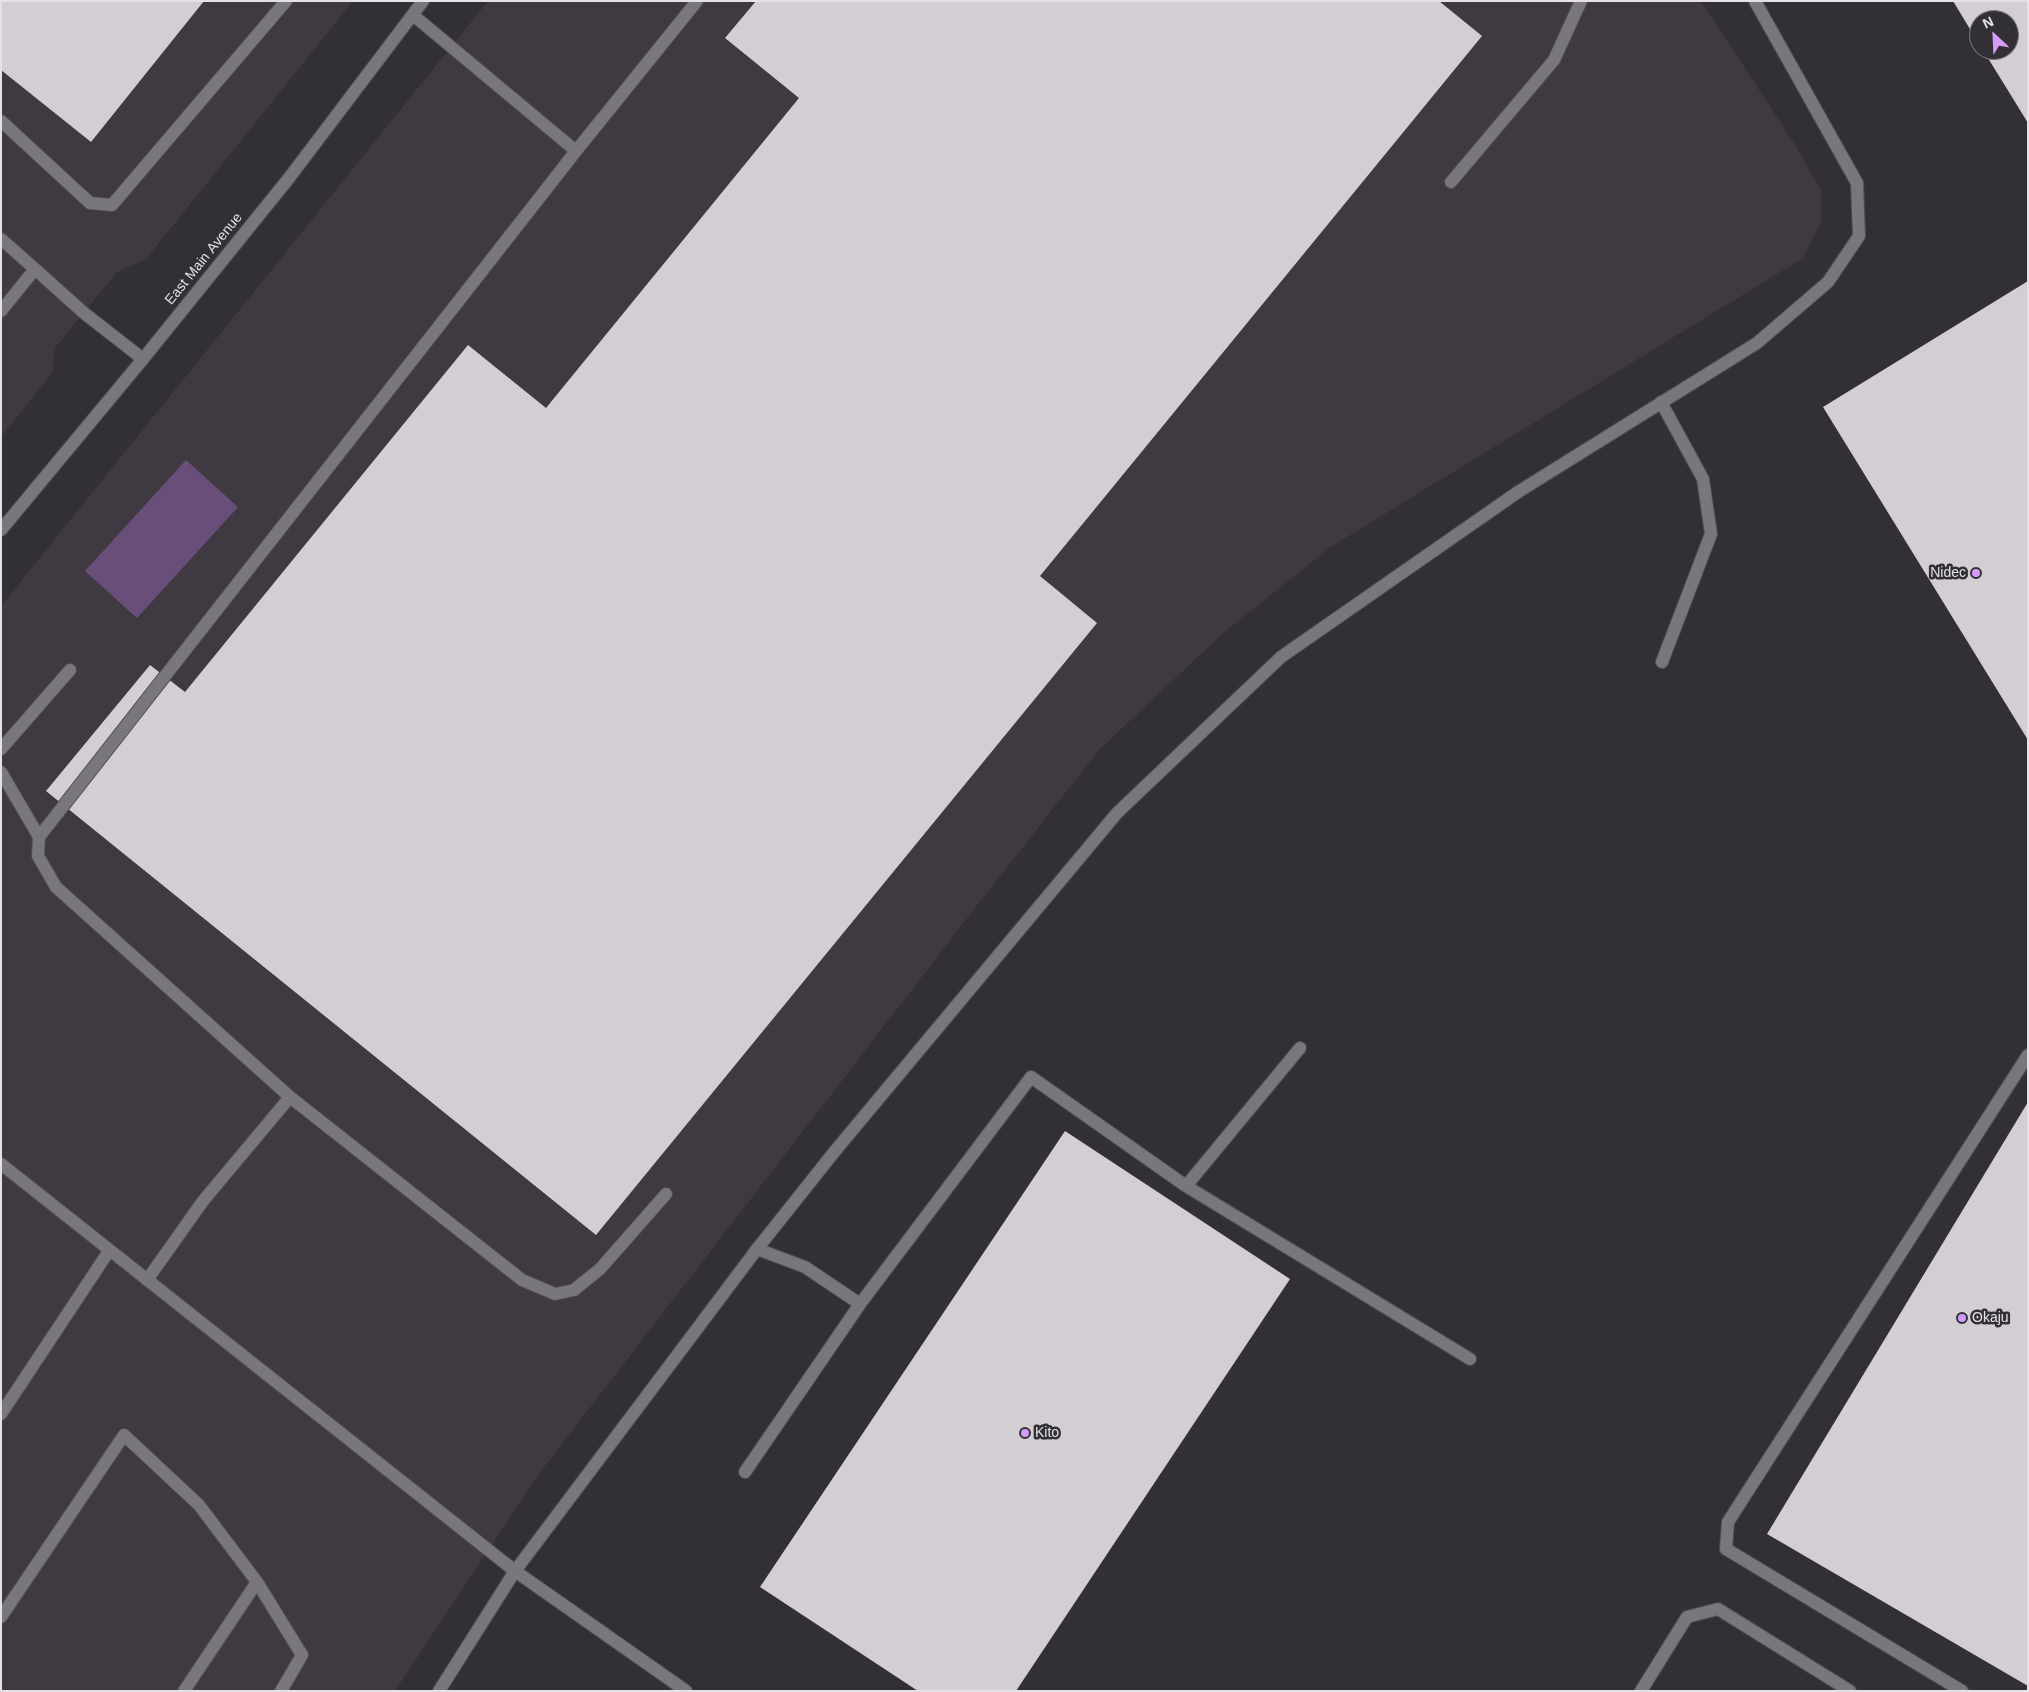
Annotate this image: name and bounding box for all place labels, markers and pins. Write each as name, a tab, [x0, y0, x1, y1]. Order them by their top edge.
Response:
place label: Nidec	[1930, 565, 1966, 581]
marker: Nidec	[1970, 567, 1982, 579]
place label: Okaju	[1972, 1310, 2009, 1326]
marker: Okaju	[1956, 1312, 1968, 1324]
place label: Kito	[1035, 1425, 1059, 1441]
marker: Kito	[1019, 1427, 1031, 1439]

